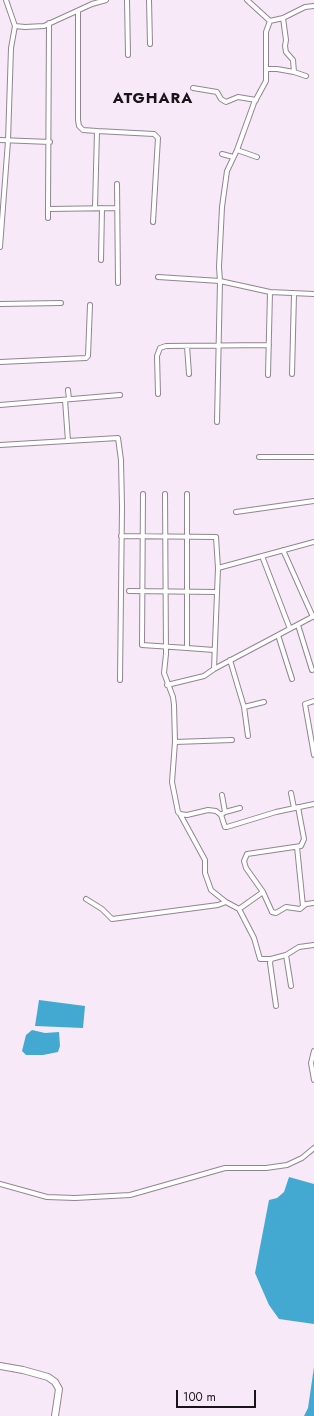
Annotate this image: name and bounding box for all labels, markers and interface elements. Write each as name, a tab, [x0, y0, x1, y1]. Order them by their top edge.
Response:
district label: ATGHARA	[113, 90, 193, 108]
scale bar	[178, 1382, 258, 1408]
text: 100 m	[183, 1388, 216, 1406]

